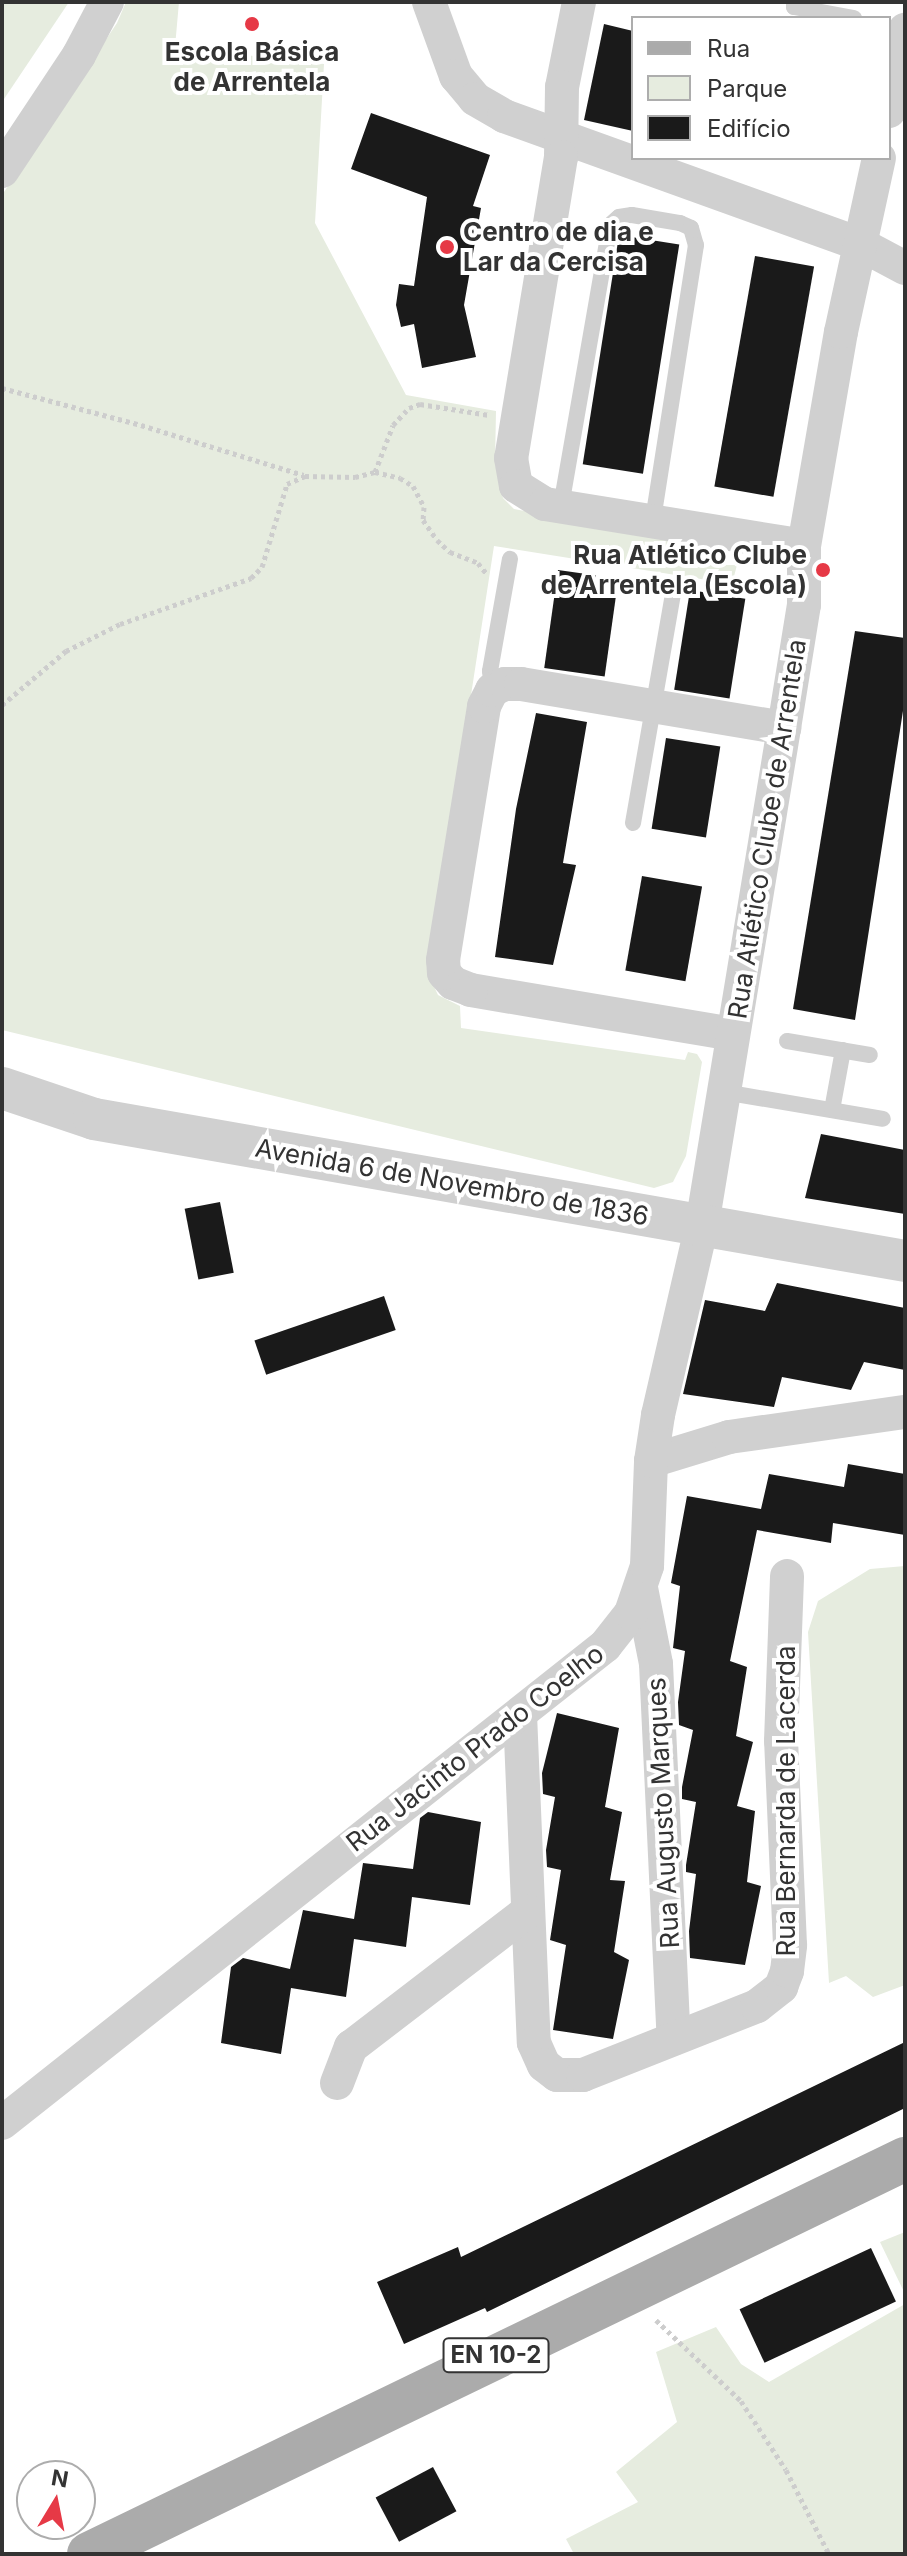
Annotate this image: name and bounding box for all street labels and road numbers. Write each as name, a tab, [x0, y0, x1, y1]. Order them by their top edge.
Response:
street label: Rua Atlético Clube de Arrentela	[722, 637, 812, 1021]
street label: Avenida 6 de Novembro de 1836	[253, 1132, 651, 1232]
street label: Rua Jacinto Prado Coelho	[340, 1638, 610, 1858]
street label: Rua Bernarda de Lacerda	[770, 1645, 802, 1957]
street label: Rua Augusto Marques	[640, 1677, 686, 1949]
road number: EN 10-2	[442, 2335, 550, 2375]

